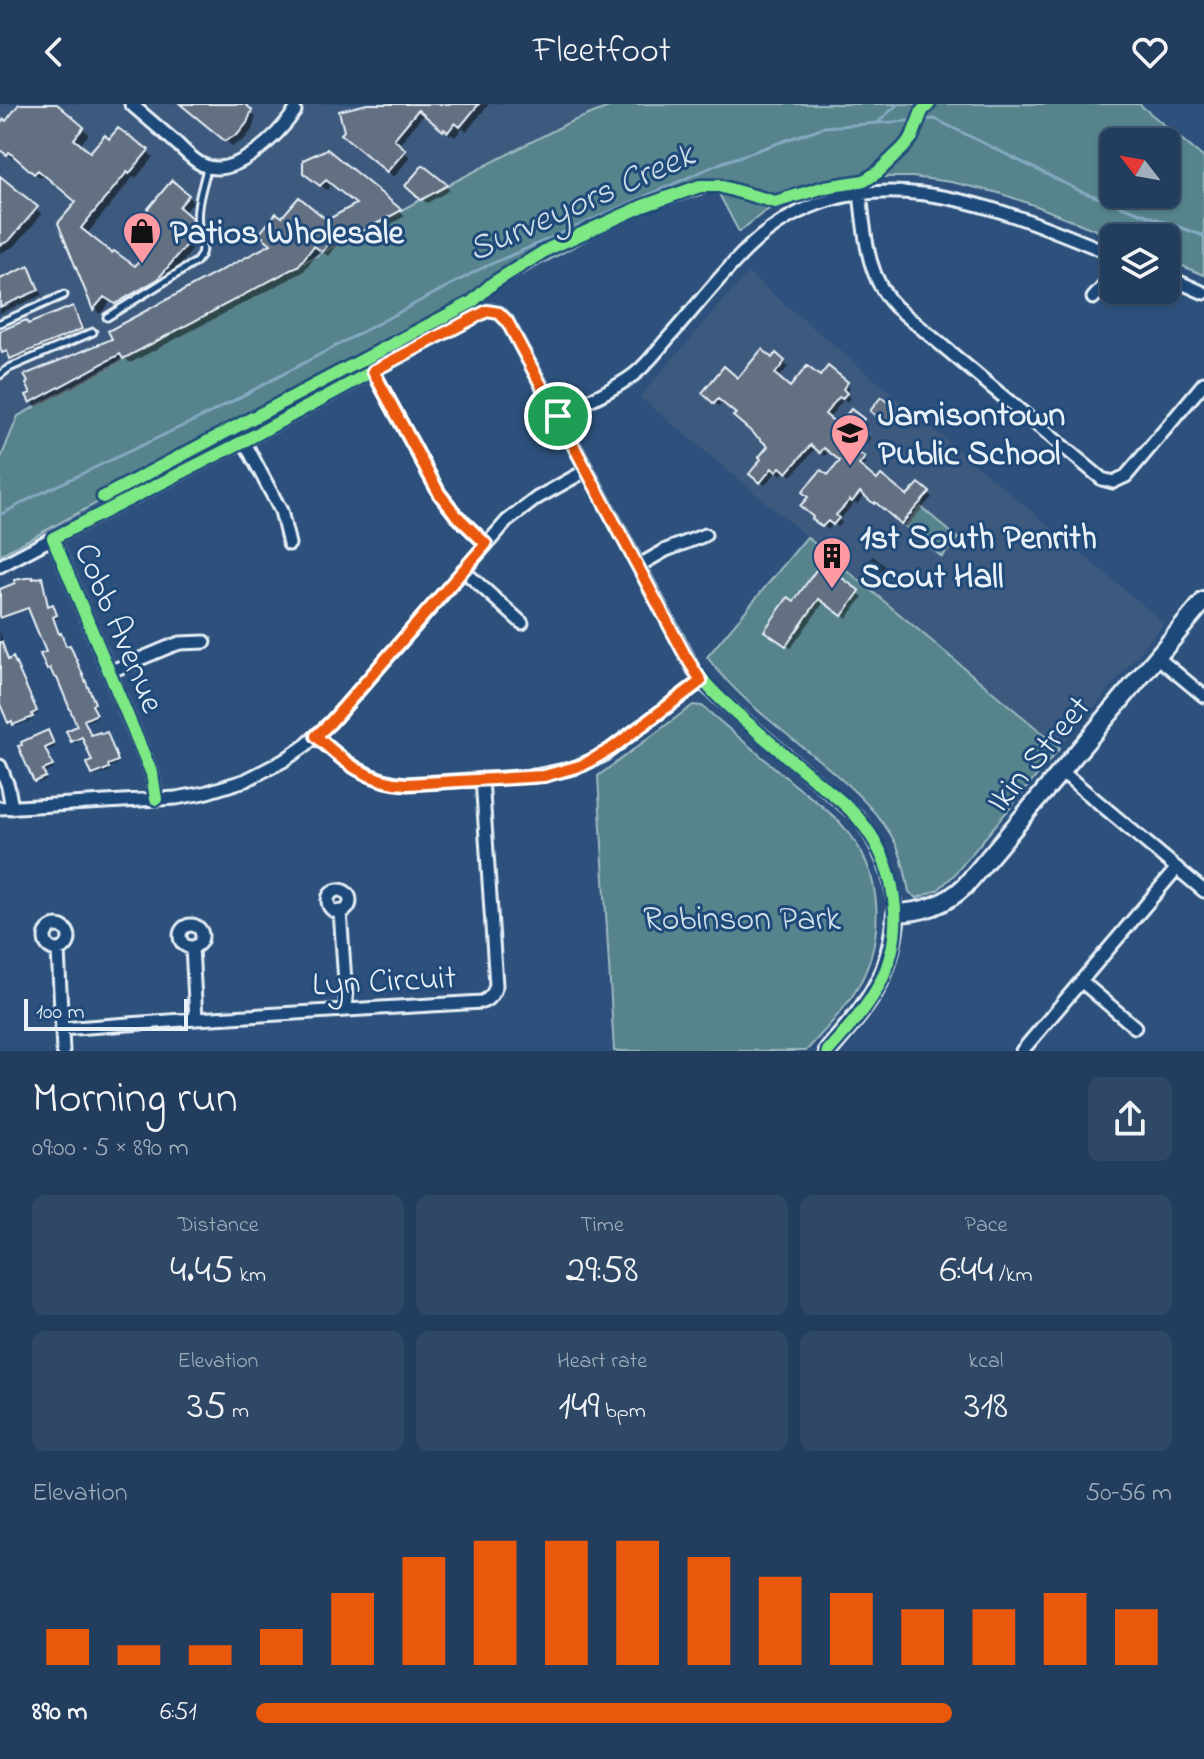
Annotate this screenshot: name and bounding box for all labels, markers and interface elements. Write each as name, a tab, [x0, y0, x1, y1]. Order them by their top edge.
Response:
text: Fleetfoot	[533, 26, 671, 79]
icon: back	[32, 30, 76, 74]
icon: heart	[1128, 30, 1172, 74]
north arrow	[1100, 128, 1180, 208]
map controls	[1100, 128, 1180, 304]
water label: Surveyors Creek	[460, 130, 705, 278]
shop icon: Patios Wholesale	[121, 210, 163, 265]
place label: Patios Wholesale	[170, 210, 405, 260]
button: layers	[1100, 224, 1180, 304]
pin	[524, 382, 592, 450]
place label: Jamisontown Public School	[878, 392, 1065, 481]
icon: arrive	[536, 394, 580, 438]
school or university icon: Jamisontown Public School	[829, 412, 871, 467]
place label: 1st South Penrith Scout Hall	[860, 515, 1097, 604]
building icon: 1st South Penrith Scout Hall	[811, 535, 853, 590]
street label: Cobb Avenue	[59, 536, 176, 722]
street label: Ikin Street	[976, 686, 1104, 825]
park label: Robinson Park	[643, 896, 841, 946]
street label: Lyn Circuit	[311, 954, 457, 1012]
scale bar	[24, 995, 188, 1031]
text: 100 m	[36, 997, 85, 1029]
text: Morning run	[32, 1068, 238, 1132]
button: share	[1088, 1077, 1172, 1161]
text: 09:00 · 5 × 890 m	[32, 1130, 189, 1168]
text: Distance	[177, 1210, 259, 1242]
text: Time	[580, 1210, 624, 1242]
text: Pace	[965, 1210, 1007, 1242]
text: 4.45	[170, 1242, 234, 1301]
text: 29:58	[565, 1242, 639, 1301]
text: 6:44	[940, 1242, 993, 1301]
text: km	[234, 1260, 266, 1292]
text: /km	[993, 1260, 1033, 1292]
text: Elevation	[178, 1346, 258, 1378]
text: Heart rate	[557, 1346, 647, 1378]
text: kcal	[969, 1346, 1003, 1378]
text: 35	[187, 1378, 226, 1437]
text: 149	[558, 1378, 600, 1437]
text: 318	[964, 1378, 1008, 1437]
text: m	[226, 1396, 249, 1428]
text: bpm	[600, 1396, 646, 1428]
text: Elevation	[32, 1475, 128, 1513]
text: 50–56 m	[1085, 1475, 1172, 1513]
text: 890 m	[32, 1694, 87, 1732]
text: 6:51	[160, 1694, 197, 1732]

